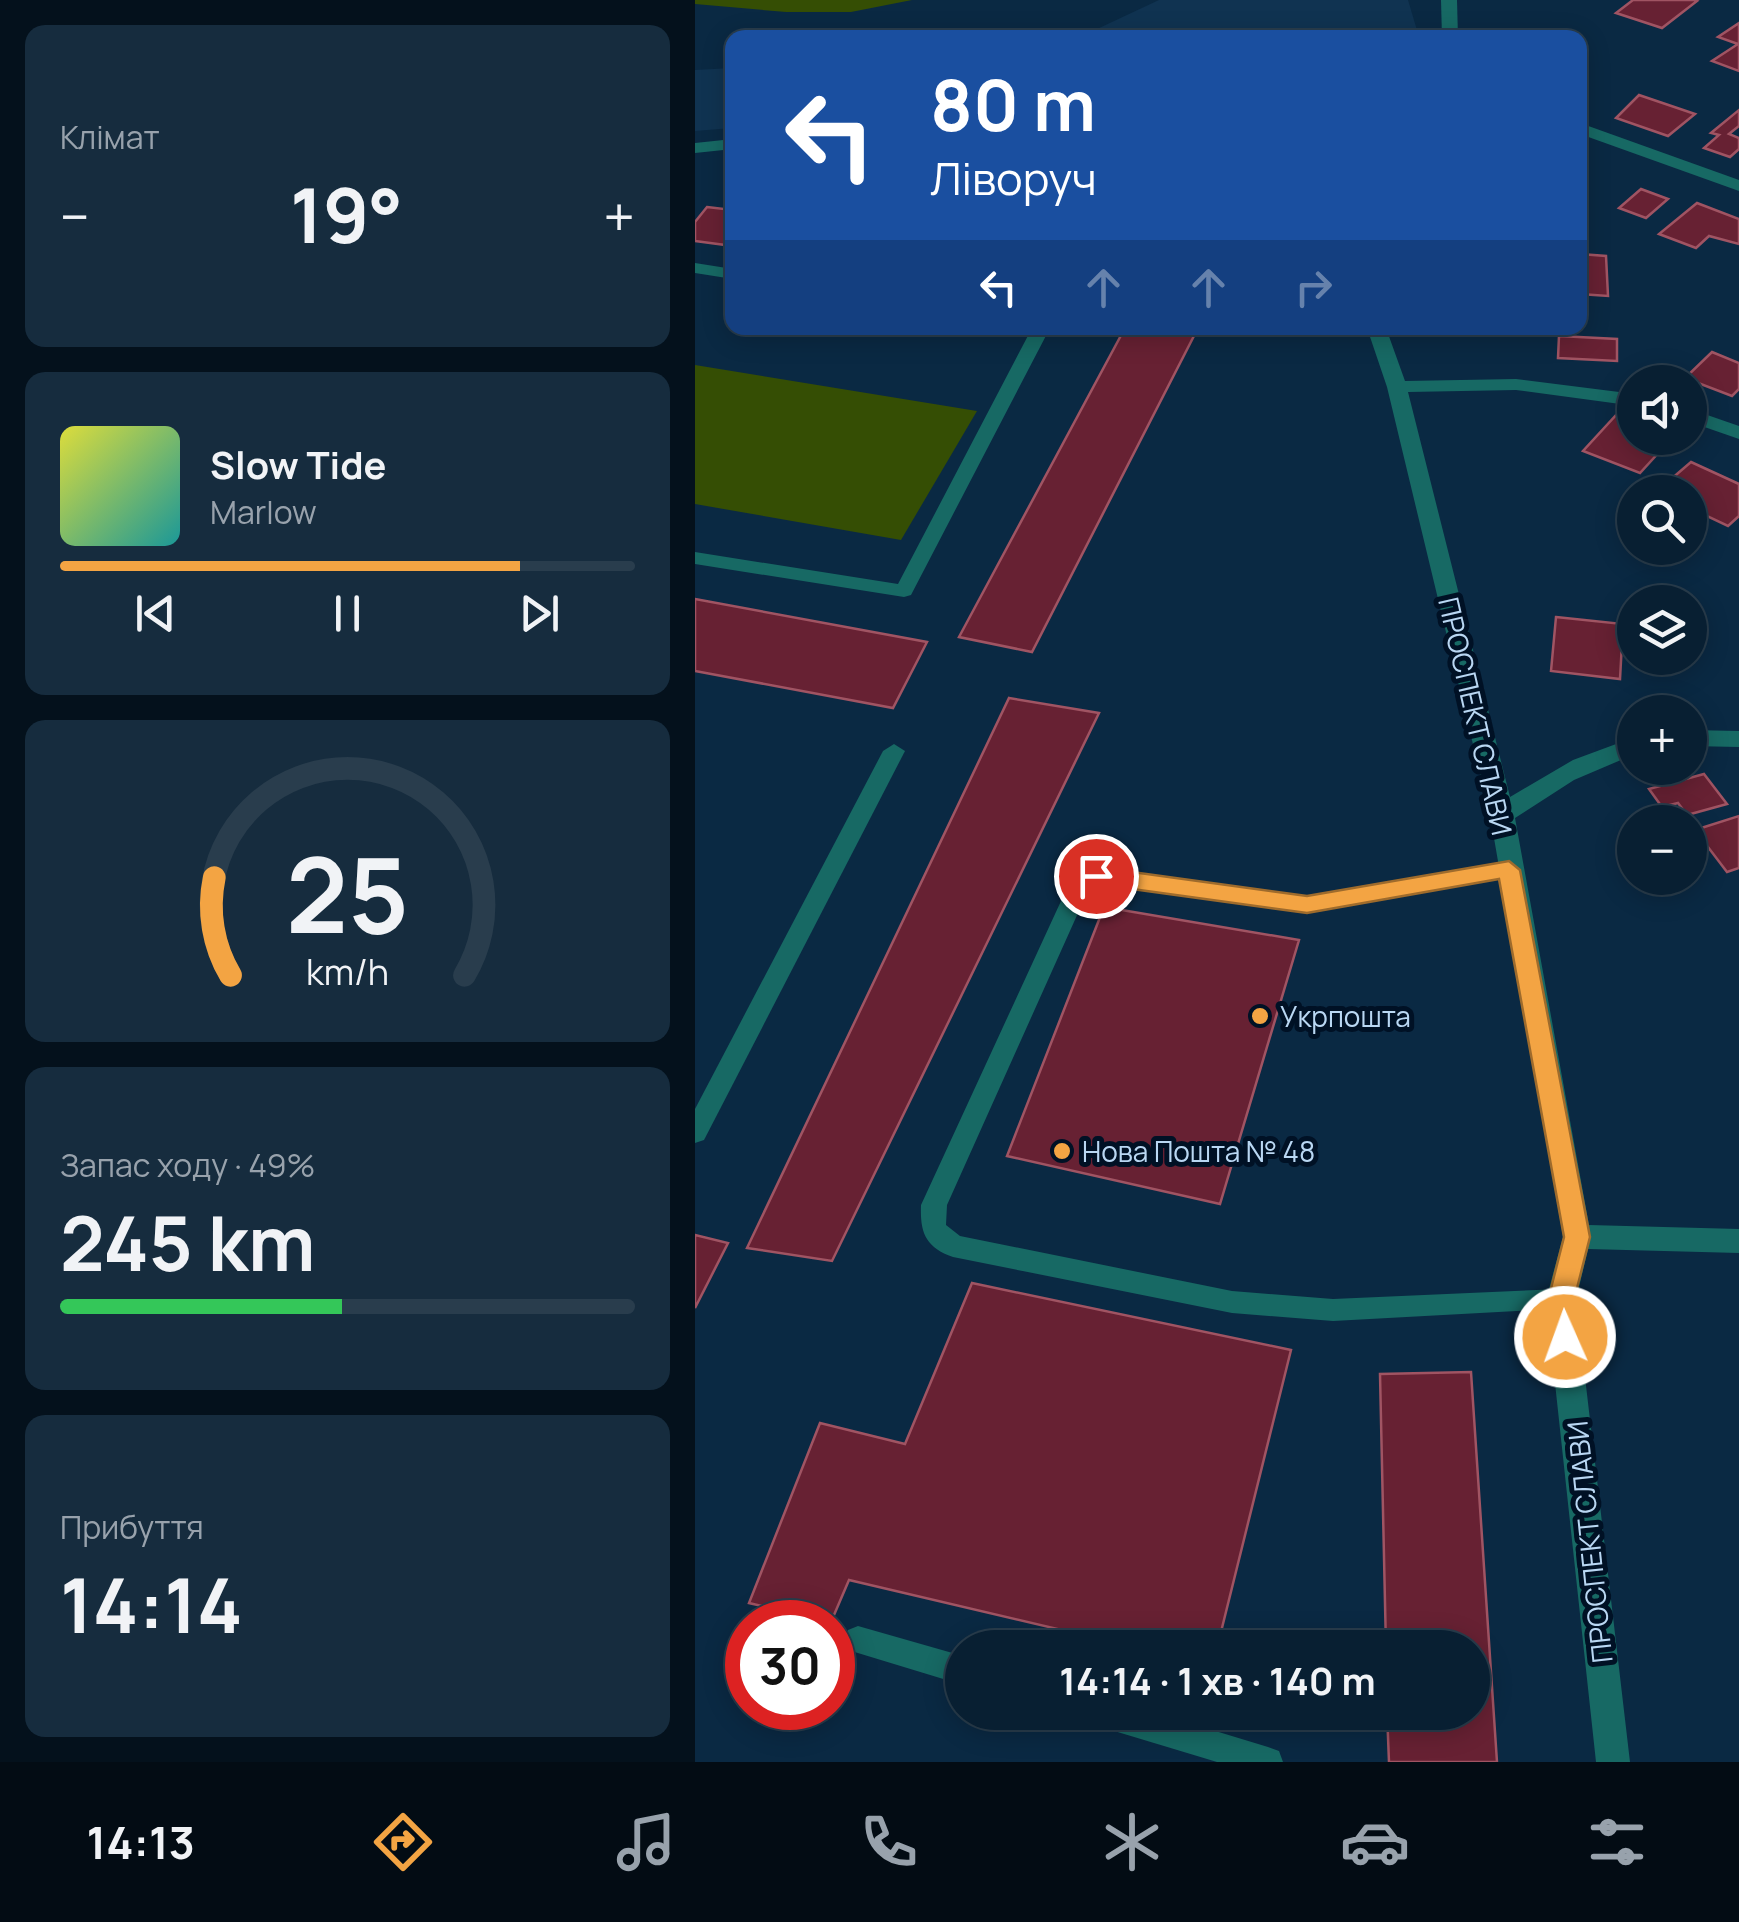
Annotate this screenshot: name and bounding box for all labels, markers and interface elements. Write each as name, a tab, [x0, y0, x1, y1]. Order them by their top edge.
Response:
text: 80 m	[930, 56, 1096, 152]
icon: left	[765, 70, 895, 200]
text: Клімат	[60, 115, 160, 159]
text: Ліворуч	[930, 147, 1097, 209]
text: 19°	[290, 163, 403, 266]
text: −	[60, 178, 90, 254]
text: +	[603, 178, 635, 254]
icon: left	[971, 260, 1026, 315]
icon: ahead	[1076, 260, 1131, 315]
icon: ahead	[1181, 260, 1236, 315]
icon: right	[1286, 260, 1341, 315]
map controls	[1617, 365, 1707, 895]
button: sound	[1617, 365, 1707, 455]
text: Slow Tide	[210, 438, 387, 490]
button: search	[1617, 475, 1707, 565]
text: Marlow	[210, 490, 317, 534]
button: layers	[1617, 585, 1707, 675]
icon: previous	[128, 586, 183, 641]
icon: pause	[320, 586, 375, 641]
icon: next	[512, 586, 567, 641]
street label: ПРОСПЕКТ СЛАВИ	[1430, 593, 1522, 839]
button: +	[1617, 695, 1707, 785]
button: −	[1617, 805, 1707, 895]
text: 25	[286, 822, 409, 964]
pin	[1054, 834, 1139, 919]
icon: arrive	[1069, 849, 1124, 904]
text: km/h	[306, 947, 389, 996]
place label: Укрпошта	[1280, 997, 1411, 1035]
marker: Укрпошта	[1249, 1005, 1271, 1027]
place label: Нова Пошта № 48	[1082, 1132, 1315, 1170]
marker: Нова Пошта № 48	[1051, 1140, 1073, 1162]
text: Запас ходу · 49%	[60, 1143, 315, 1187]
text: 245 km	[60, 1191, 316, 1294]
position arrow	[1513, 1285, 1617, 1389]
street label: ПРОСПЕКТ СЛАВИ	[1557, 1419, 1621, 1665]
text: Прибуття	[60, 1505, 204, 1549]
text: 14:14	[60, 1553, 243, 1656]
speed limit sign: 30	[725, 1600, 855, 1730]
text: 14:14 · 1 хв · 140 m	[1059, 1654, 1376, 1706]
icon: directions	[368, 1807, 438, 1877]
icon: music	[611, 1807, 681, 1877]
icon: phone	[854, 1807, 924, 1877]
icon: climate	[1097, 1807, 1167, 1877]
icon: car	[1340, 1807, 1410, 1877]
icon: filters	[1582, 1807, 1652, 1877]
text: 14:13	[86, 1811, 195, 1873]

